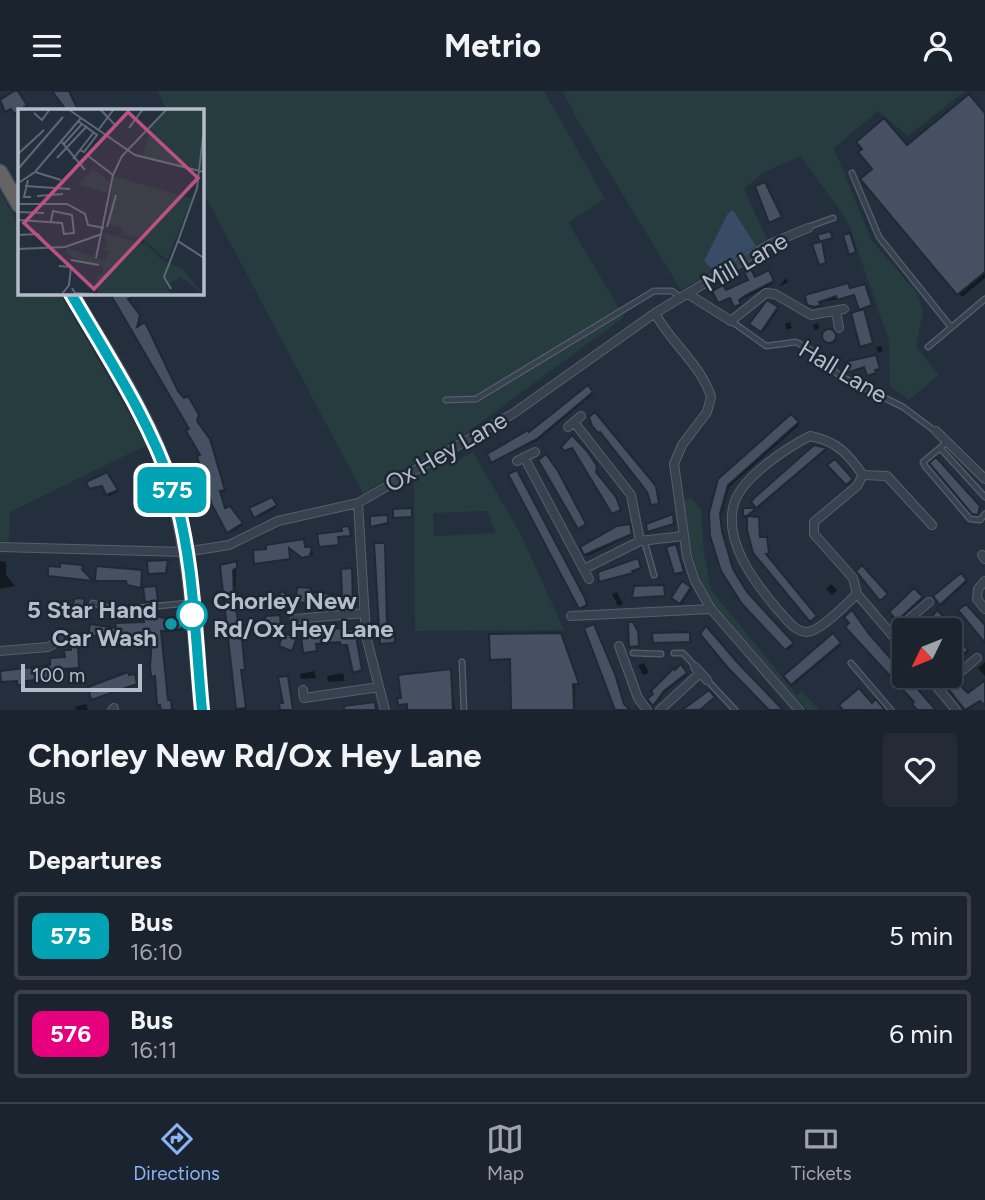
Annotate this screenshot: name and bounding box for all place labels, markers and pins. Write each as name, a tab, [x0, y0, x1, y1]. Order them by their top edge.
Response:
place label: Chorley New Rd/Ox Hey Lane	[213, 586, 394, 643]
place label: 5 Star Hand Car Wash	[27, 595, 157, 652]
marker: Chorley New Rd/Ox Hey Lane	[177, 600, 207, 630]
marker: 5 Star Hand Car Wash	[163, 616, 179, 632]

